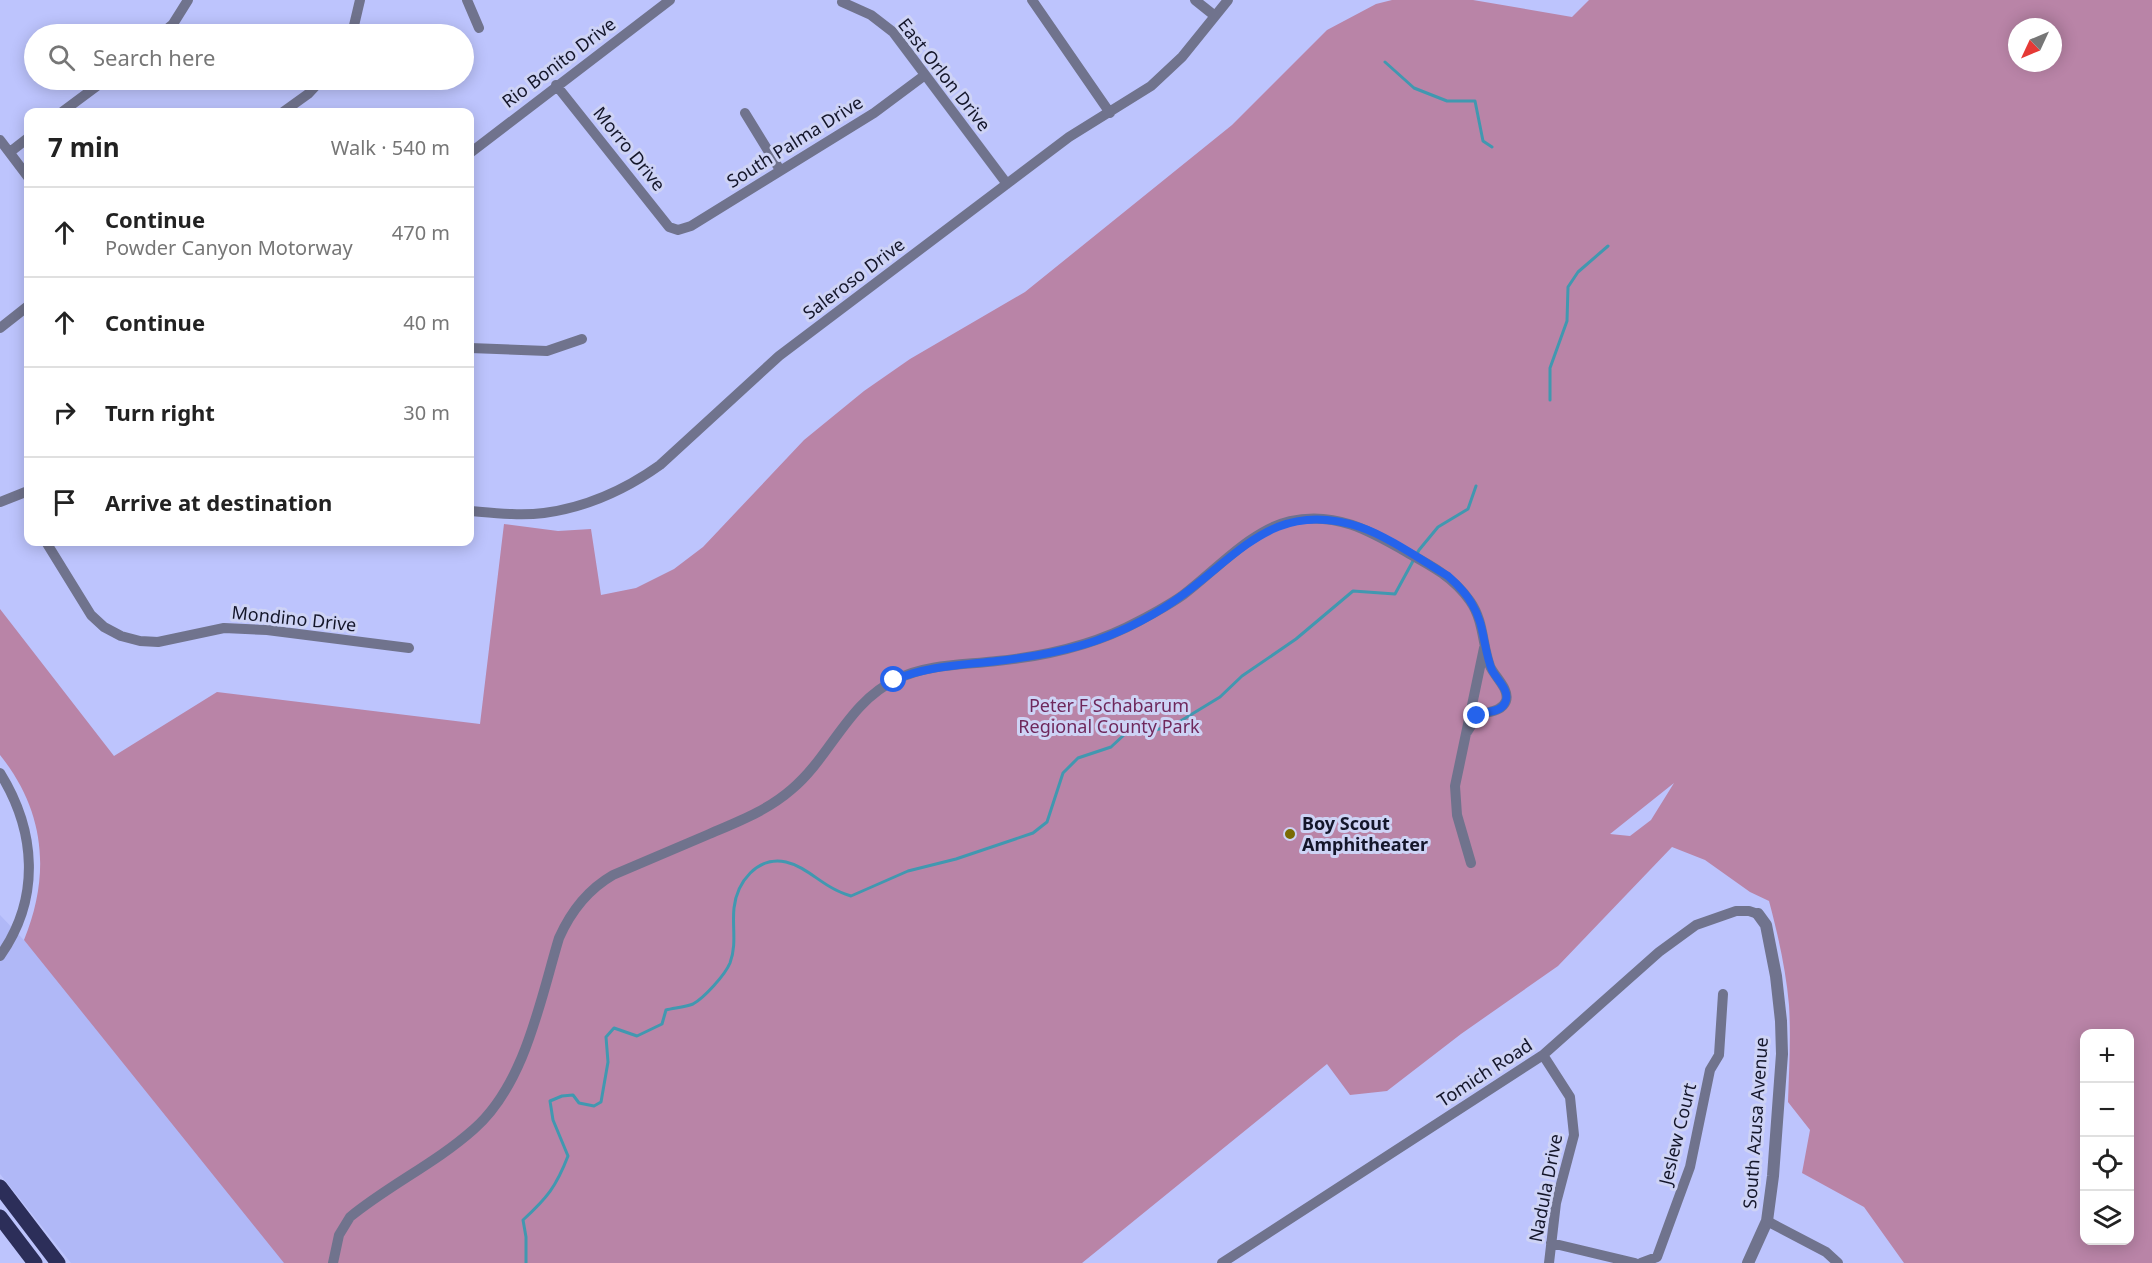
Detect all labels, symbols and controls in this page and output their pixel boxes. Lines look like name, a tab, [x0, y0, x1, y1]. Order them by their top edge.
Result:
street label: Rio Bonito Drive	[497, 12, 620, 113]
street label: East Orlon Drive	[893, 13, 996, 136]
north arrow	[2008, 18, 2062, 72]
search box	[24, 24, 474, 90]
icon: search	[45, 41, 78, 74]
text: Search here	[93, 42, 215, 72]
street label: South Palma Drive	[722, 90, 867, 193]
street label: Morro Drive	[588, 101, 671, 195]
text: 7 min	[48, 129, 120, 165]
text: Walk · 540 m	[331, 134, 450, 161]
text: Continue	[105, 204, 205, 234]
icon: ahead	[48, 216, 81, 249]
text: 470 m	[392, 219, 450, 246]
street label: Saleroso Drive	[798, 232, 909, 324]
text: Powder Canyon Motorway	[105, 234, 353, 261]
icon: ahead	[48, 306, 81, 339]
text: Continue	[105, 307, 205, 337]
text: 40 m	[403, 309, 450, 336]
icon: right	[48, 396, 81, 429]
text: Turn right	[105, 397, 215, 427]
text: 30 m	[403, 399, 450, 426]
icon: arrive	[48, 486, 81, 519]
text: Arrive at destination	[105, 487, 332, 517]
street label: Mondino Drive	[231, 600, 358, 636]
route start	[880, 666, 906, 692]
park label: Peter F Schabarum Regional County Park	[1018, 693, 1200, 738]
route end	[1463, 702, 1489, 728]
place label: Boy Scout Amphitheater	[1302, 811, 1428, 856]
marker: Boy Scout Amphitheater	[1283, 827, 1297, 841]
map controls	[2080, 1029, 2134, 1245]
button: +	[2080, 1029, 2134, 1083]
street label: Tomich Road	[1432, 1032, 1537, 1112]
street label: South Azusa Avenue	[1737, 1036, 1773, 1210]
street label: Jeslew Court	[1652, 1080, 1701, 1189]
button: −	[2080, 1083, 2134, 1137]
street label: Nadula Drive	[1523, 1132, 1567, 1244]
button: locate	[2080, 1137, 2134, 1191]
button: layers	[2080, 1191, 2134, 1245]

